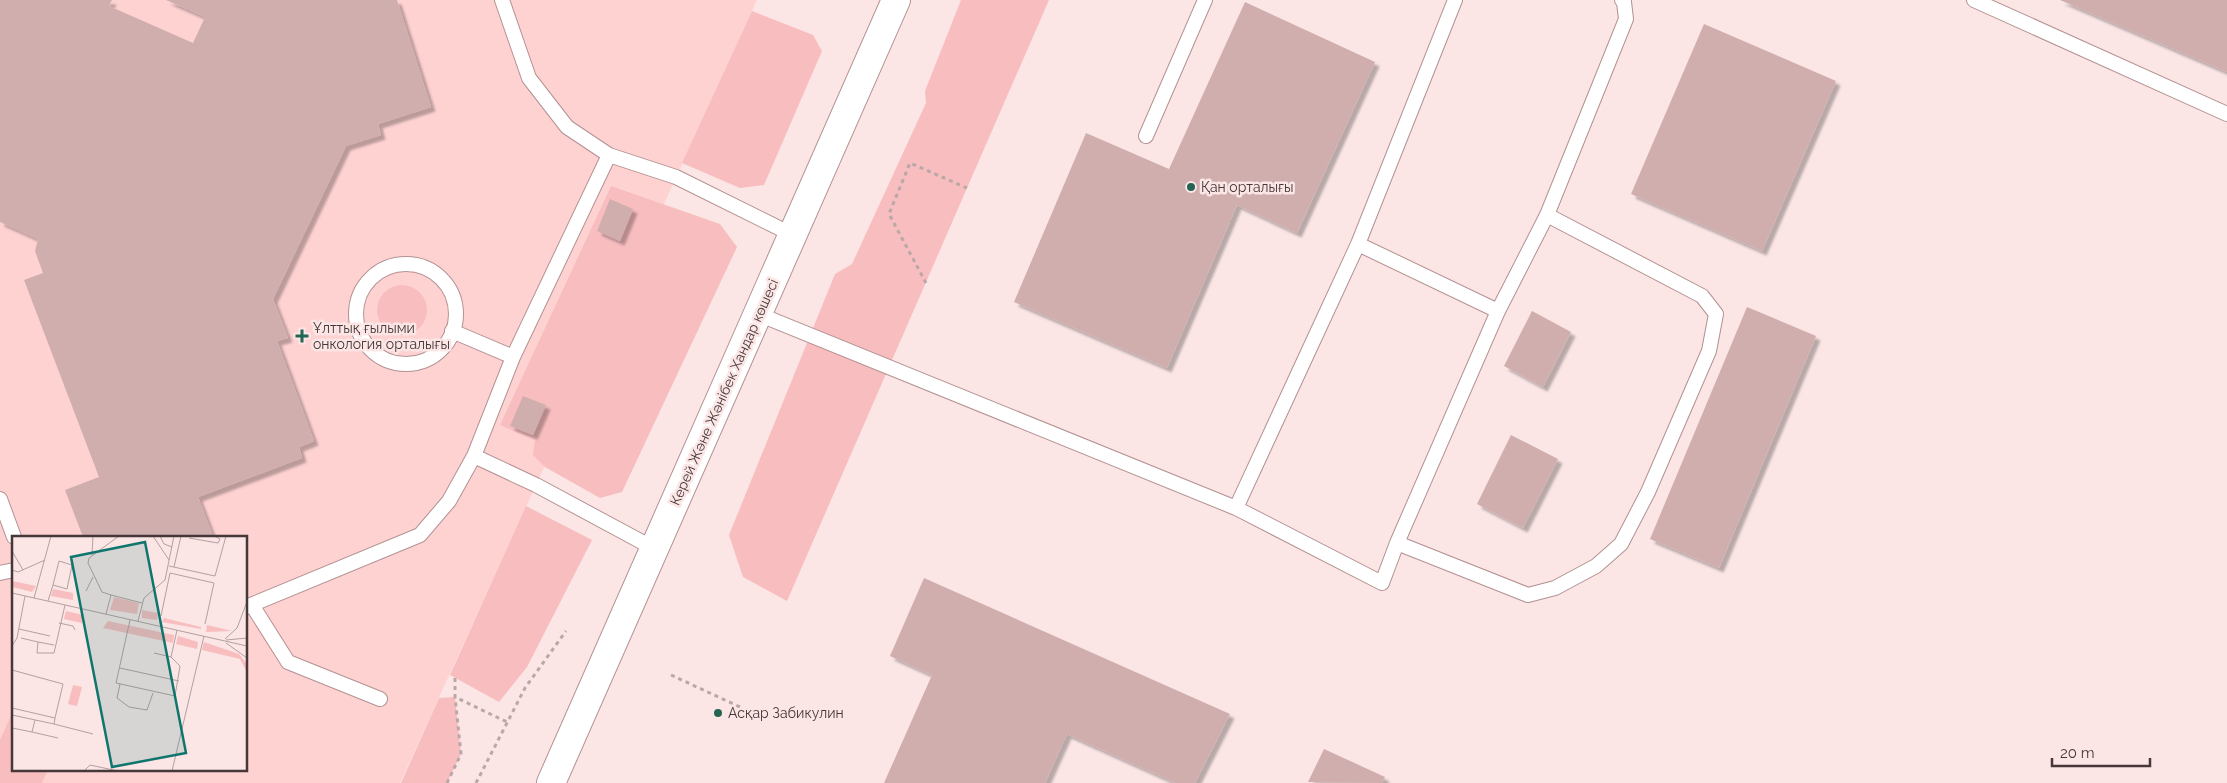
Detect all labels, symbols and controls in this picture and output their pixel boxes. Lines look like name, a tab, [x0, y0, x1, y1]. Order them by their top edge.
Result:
place label: Қан орталығы	[1201, 179, 1293, 195]
marker: Қан орталығы	[1185, 181, 1197, 193]
street label: Керей Және Жәнібек Хандар көшесі	[667, 276, 781, 508]
place label: Ұлттық ғылыми онкология орталығы	[313, 320, 450, 352]
marker: Ұлттық ғылыми онкология орталығы	[295, 329, 309, 343]
inset map	[12, 536, 248, 770]
place label: Асқар Забикулин	[728, 705, 844, 721]
marker: Асқар Забикулин	[712, 707, 724, 719]
scale bar	[2052, 736, 2150, 768]
text: 20 m	[2060, 744, 2095, 762]

